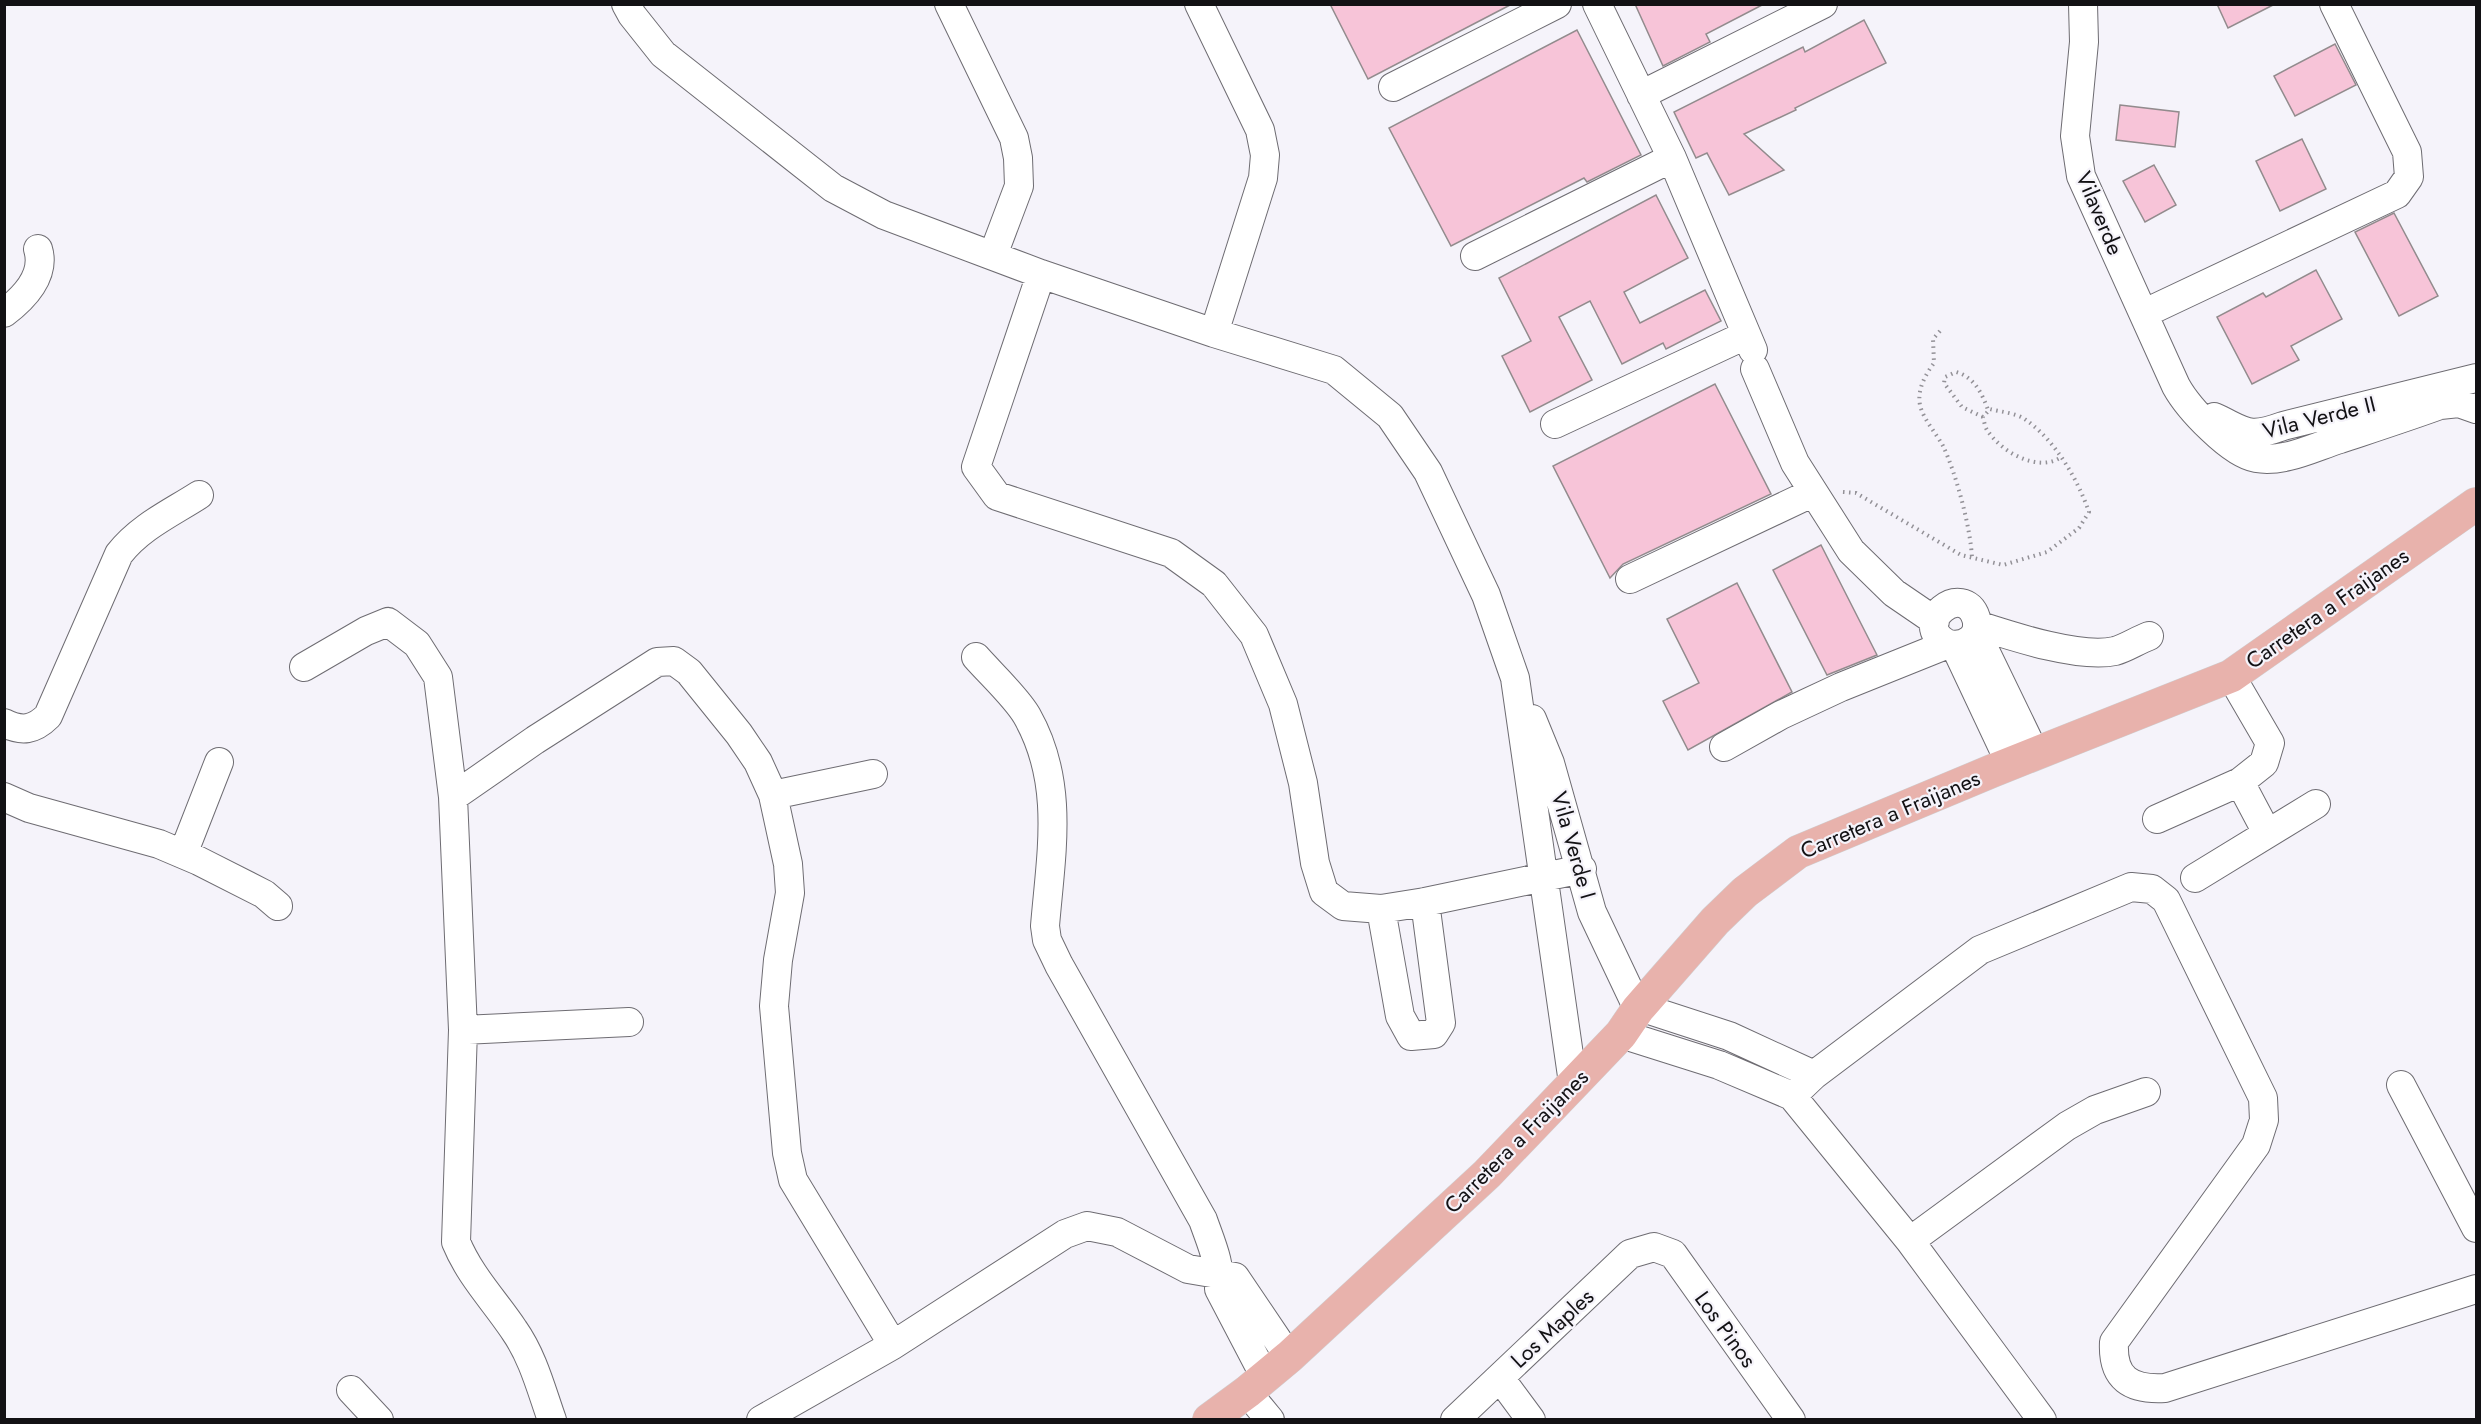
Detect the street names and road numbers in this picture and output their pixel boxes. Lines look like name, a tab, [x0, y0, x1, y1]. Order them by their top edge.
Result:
street label: Vilaverde	[2068, 166, 2132, 260]
street label: Vila Verde II	[2259, 388, 2379, 446]
street label: Carretera a Fraijanes	[2239, 540, 2415, 676]
street label: Carretera a Fraijanes	[1795, 762, 1985, 866]
street label: Vila Verde I	[1543, 788, 1605, 902]
street label: Carretera a Fraijanes	[1437, 1062, 1595, 1220]
street label: Los Maples	[1503, 1281, 1601, 1375]
street label: Los Pinos	[1687, 1284, 1765, 1374]

